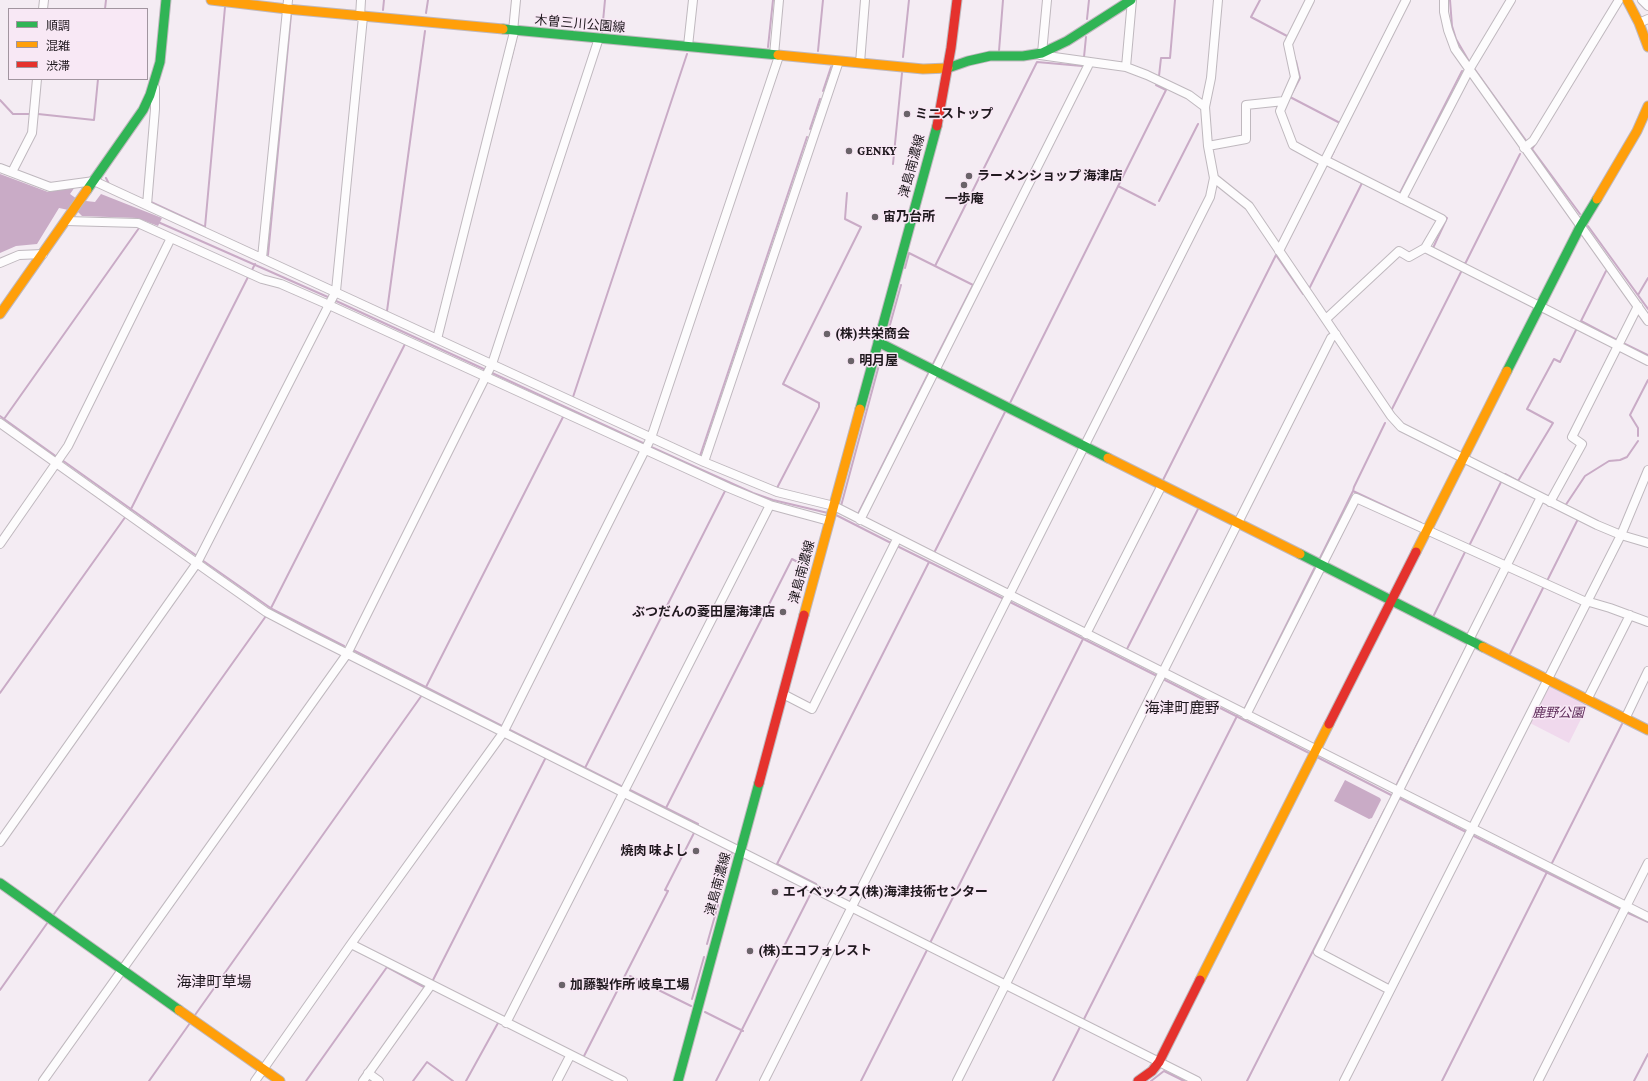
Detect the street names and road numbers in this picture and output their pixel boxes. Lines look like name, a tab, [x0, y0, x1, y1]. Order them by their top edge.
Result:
street label: 木曽三川公園線	[534, 12, 626, 36]
street label: 津島南濃線	[896, 133, 928, 199]
street label: 津島南濃線	[786, 539, 818, 605]
street label: 津島南濃線	[702, 851, 734, 917]

